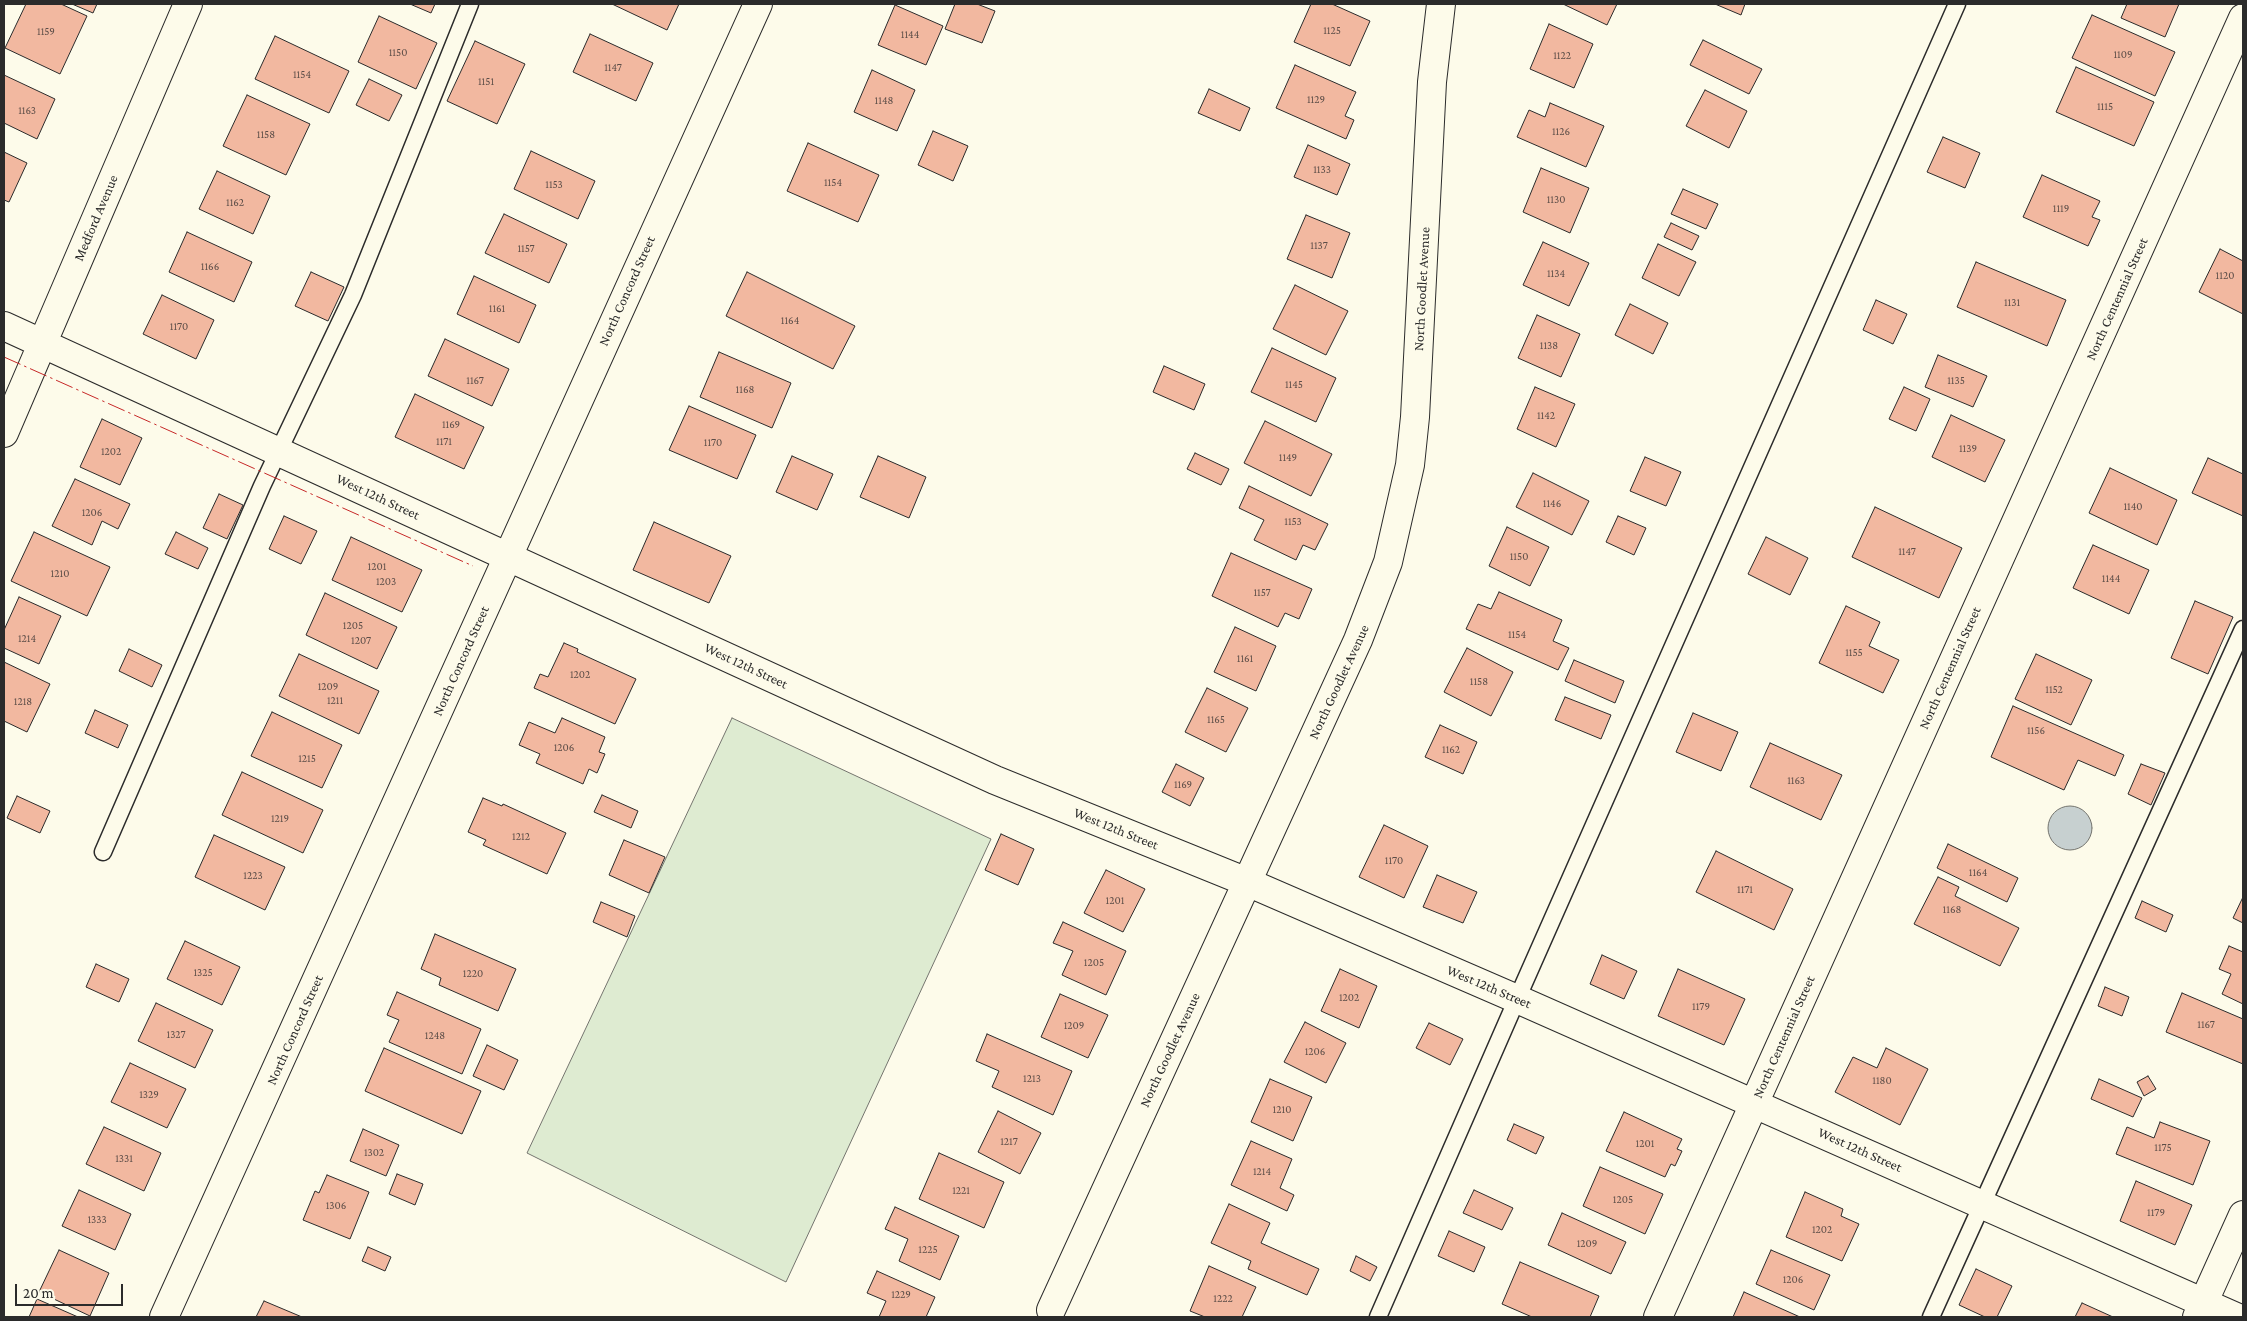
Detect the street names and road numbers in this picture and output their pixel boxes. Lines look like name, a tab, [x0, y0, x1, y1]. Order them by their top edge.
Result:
street label: Medford Avenue	[70, 172, 122, 264]
street label: North Goodlet Avenue	[1410, 227, 1434, 351]
street label: North Concord Street	[595, 233, 659, 349]
street label: North Centennial Street	[2082, 235, 2152, 363]
street label: West 12th Street	[334, 470, 422, 524]
street label: North Concord Street	[429, 603, 493, 719]
street label: North Centennial Street	[1915, 604, 1985, 732]
street label: North Goodlet Avenue	[1305, 622, 1373, 742]
street label: West 12th Street	[702, 639, 790, 693]
street label: West 12th Street	[1071, 804, 1161, 854]
street label: West 12th Street	[1444, 962, 1534, 1012]
street label: North Concord Street	[263, 972, 327, 1088]
street label: North Centennial Street	[1749, 973, 1819, 1101]
street label: North Goodlet Avenue	[1136, 990, 1204, 1110]
street label: West 12th Street	[1815, 1124, 1905, 1176]

